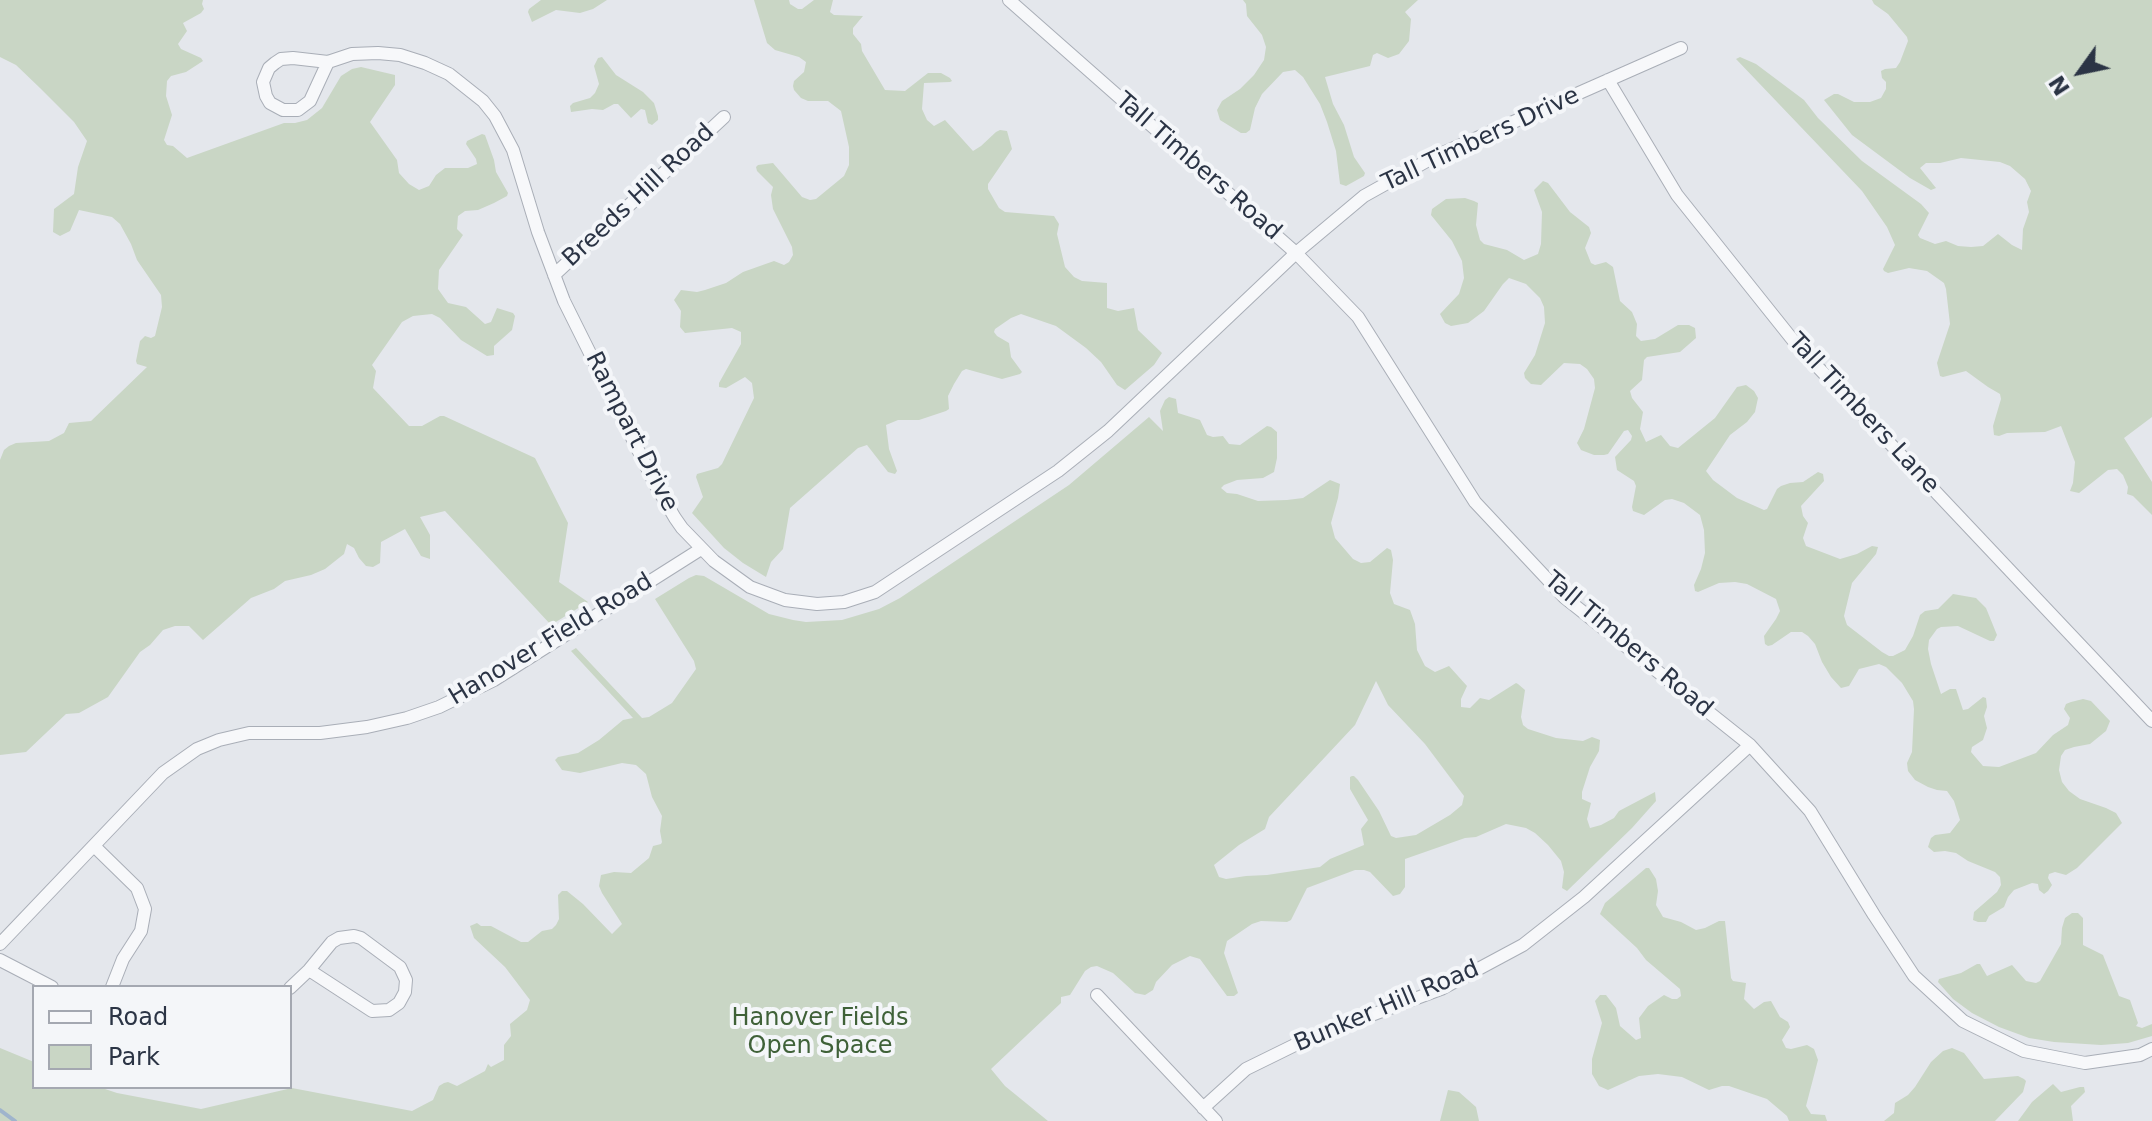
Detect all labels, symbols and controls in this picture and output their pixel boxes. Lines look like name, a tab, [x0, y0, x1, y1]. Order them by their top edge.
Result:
north arrow	[2040, 32, 2120, 112]
text: N	[2044, 71, 2075, 100]
street label: Tall Timbers Drive	[1378, 82, 1584, 198]
street label: Tall Timbers Road	[1109, 87, 1287, 247]
street label: Breeds Hill Road	[557, 118, 721, 274]
street label: Tall Timbers Lane	[1781, 328, 1945, 500]
street label: Rampart Drive	[578, 347, 684, 517]
street label: Tall Timbers Road	[1538, 566, 1718, 724]
street label: Hanover Field Road	[444, 568, 658, 712]
street label: Bunker Hill Road	[1290, 955, 1484, 1059]
legend	[32, 985, 292, 1089]
text: Road	[108, 1003, 168, 1031]
park label: Hanover Fields Open Space	[731, 1005, 909, 1061]
text: Park	[108, 1043, 160, 1071]

